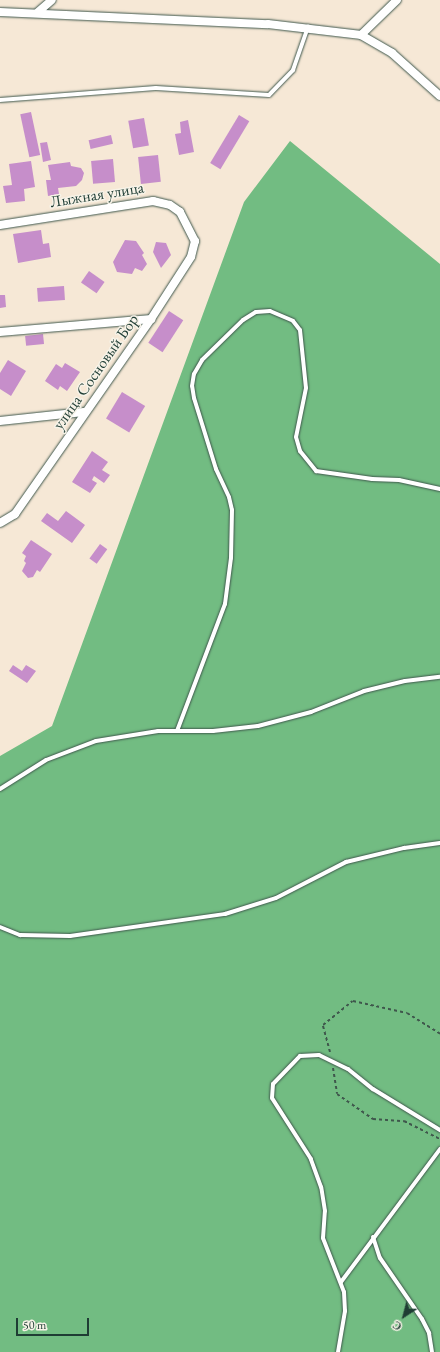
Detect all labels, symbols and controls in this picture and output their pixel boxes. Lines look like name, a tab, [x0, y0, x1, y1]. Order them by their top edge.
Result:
street label: Лыжная улица	[49, 178, 145, 212]
street label: улица Сосновый Бор	[49, 311, 143, 433]
north arrow	[384, 1296, 424, 1336]
scale bar	[18, 1310, 91, 1336]
text: 50 m	[23, 1317, 46, 1333]
text: С	[390, 1318, 404, 1334]

